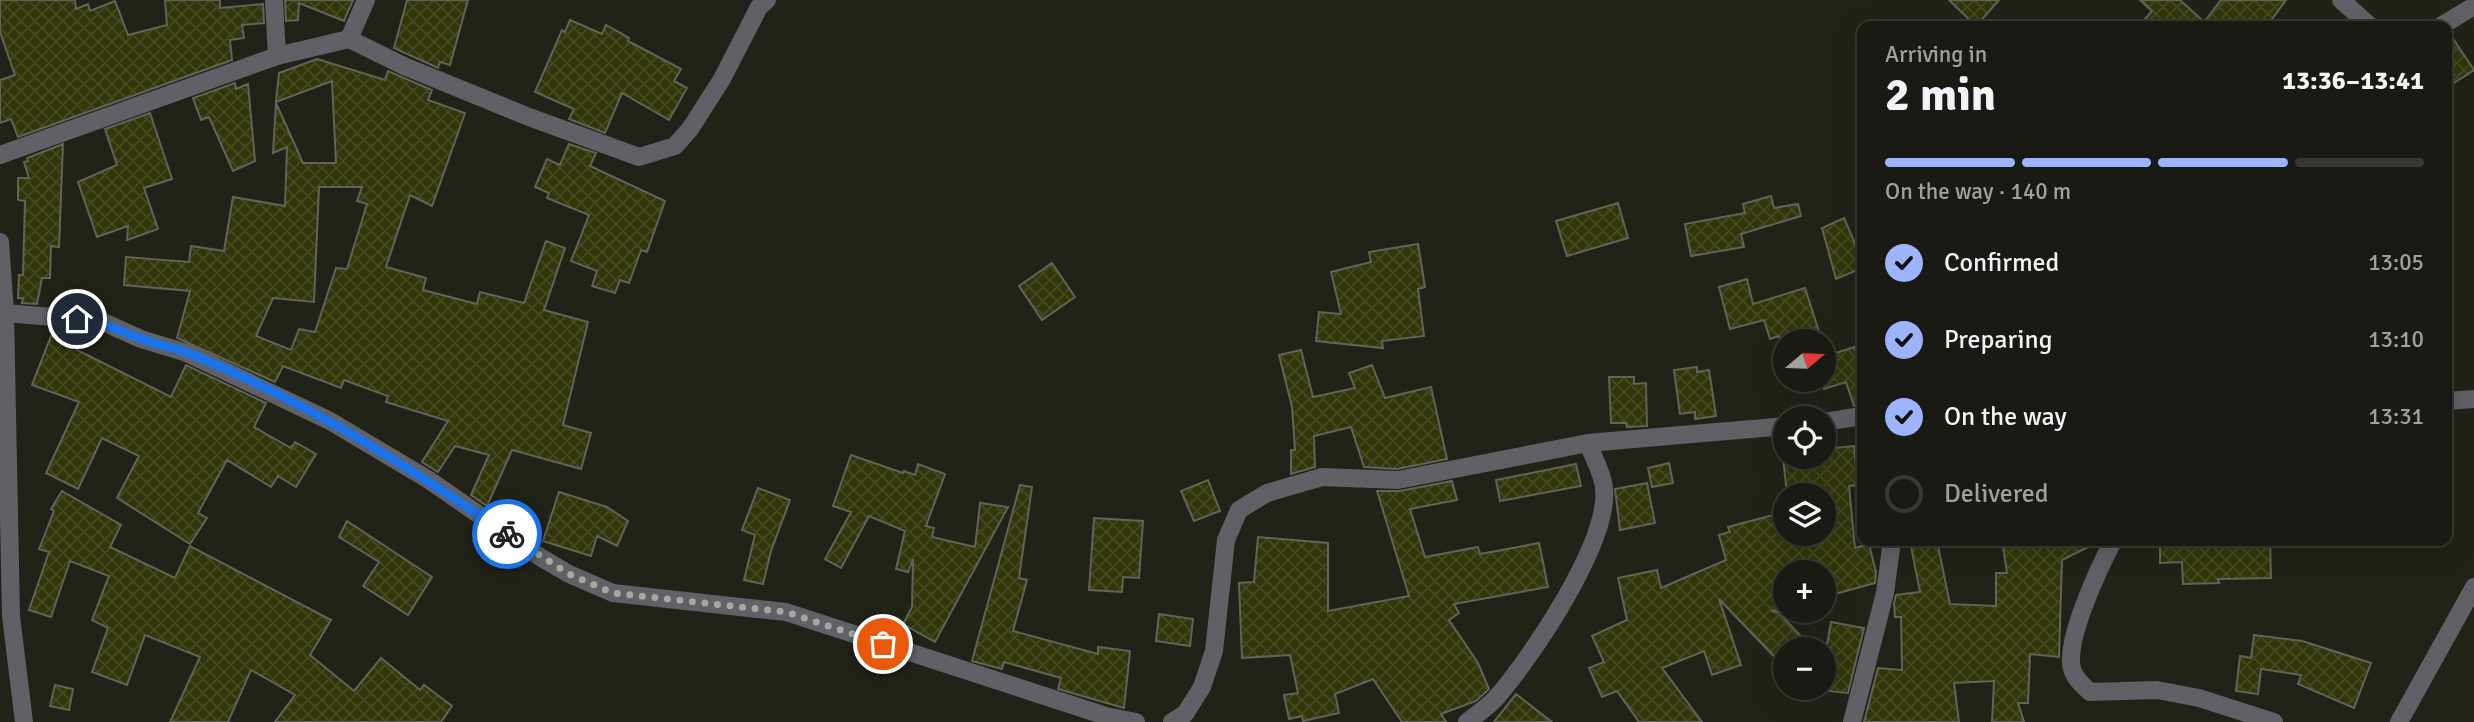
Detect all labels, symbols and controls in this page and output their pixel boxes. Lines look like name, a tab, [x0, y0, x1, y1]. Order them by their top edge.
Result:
text: Arriving in	[1885, 40, 1987, 69]
text: 13:36–13:41	[2282, 65, 2424, 97]
text: 2 min	[1885, 67, 1996, 123]
text: On the way · 140 m	[1885, 177, 2071, 206]
icon: check	[1885, 244, 1923, 282]
text: Confirmed	[1944, 247, 2059, 279]
text: 13:05	[2368, 248, 2424, 277]
pin	[47, 289, 107, 349]
icon: home	[58, 300, 96, 338]
icon: check	[1885, 321, 1923, 359]
text: Preparing	[1944, 324, 2052, 356]
text: 13:10	[2368, 325, 2424, 354]
north arrow	[1773, 329, 1836, 392]
map controls	[1773, 329, 1836, 700]
icon: check	[1885, 398, 1923, 436]
text: On the way	[1944, 401, 2067, 433]
text: 13:31	[2368, 402, 2424, 431]
button: locate	[1773, 406, 1836, 469]
text: Delivered	[1944, 478, 2049, 510]
button: layers	[1773, 483, 1836, 546]
courier	[472, 499, 542, 569]
icon: bike	[488, 515, 526, 553]
button: +	[1773, 560, 1836, 623]
pin	[853, 614, 913, 674]
icon: bag	[864, 625, 902, 663]
button: −	[1773, 637, 1836, 700]

